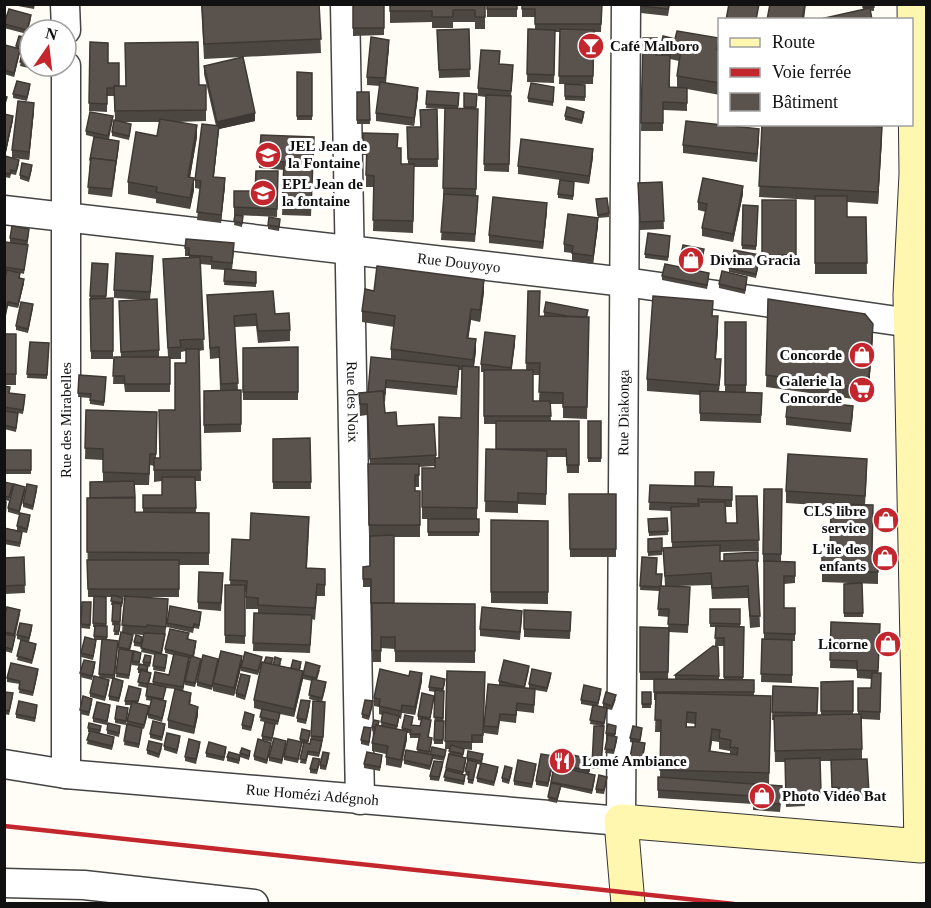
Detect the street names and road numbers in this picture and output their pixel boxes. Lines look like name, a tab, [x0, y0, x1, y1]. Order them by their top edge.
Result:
street label: Rue Douyoyo	[416, 250, 501, 276]
street label: Rue des Noix	[344, 361, 361, 443]
street label: Rue des Mirabelles	[58, 362, 74, 478]
street label: Rue Diakonga	[615, 369, 632, 456]
street label: Rue Homézi Adégnoh	[245, 781, 380, 809]

